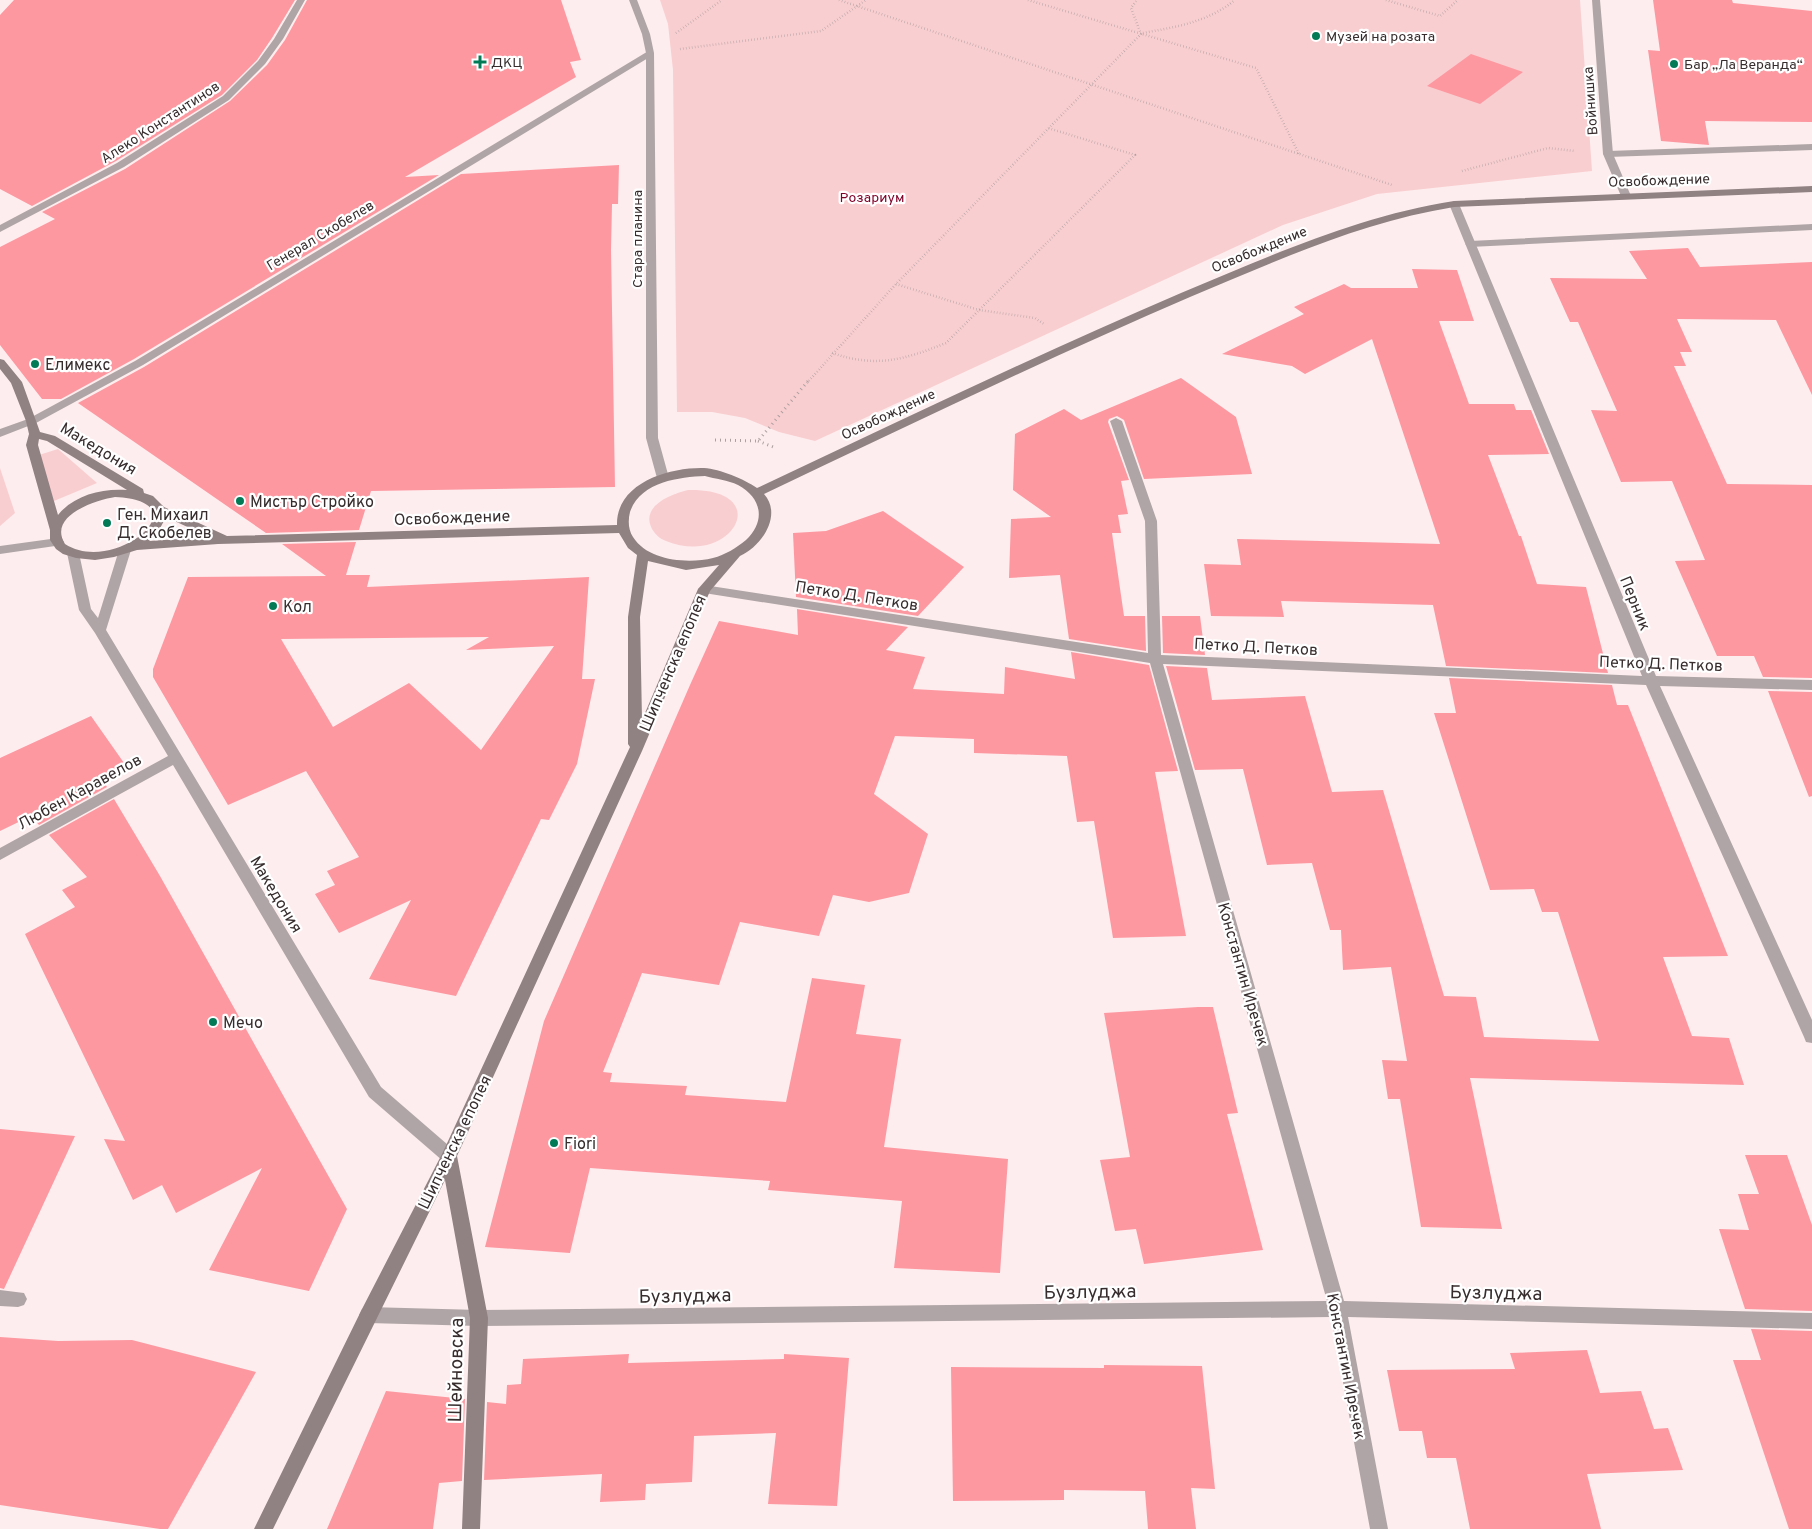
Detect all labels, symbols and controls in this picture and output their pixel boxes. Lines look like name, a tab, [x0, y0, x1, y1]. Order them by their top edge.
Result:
place label: Музей на розата	[1326, 29, 1435, 46]
marker: Музей на розата	[1310, 30, 1322, 42]
marker: ДКЦ	[473, 55, 487, 69]
place label: ДКЦ	[491, 55, 522, 72]
place label: Бар „Ла Веранда“	[1684, 57, 1803, 74]
marker: Бар „Ла Веранда“	[1668, 58, 1680, 70]
street label: Войнишка	[1581, 66, 1602, 136]
street label: Алеко Константинов	[98, 79, 223, 168]
street label: Освобождение	[1608, 171, 1710, 192]
street label: Стара планина	[630, 190, 647, 288]
park label: Розариум	[839, 190, 905, 207]
street label: Генерал Скобелев	[264, 198, 377, 275]
street label: Освобождение	[1209, 223, 1310, 277]
place label: Елимекс	[45, 356, 111, 376]
marker: Елимекс	[29, 358, 41, 370]
street label: Освобождение	[839, 386, 938, 445]
street label: Македония	[56, 419, 140, 480]
place label: Мистър Стройко	[250, 493, 374, 513]
marker: Мистър Стройко	[234, 495, 246, 507]
place label: Ген. Михаил Д. Скобелев	[117, 506, 212, 544]
street label: Освобождение	[394, 507, 511, 531]
marker: Ген. Михаил Д. Скобелев	[101, 517, 113, 529]
street label: Перник	[1614, 574, 1654, 634]
street label: Петко Д. Петков	[794, 577, 920, 617]
street label: Шипченска епопея	[636, 592, 712, 735]
place label: Кол	[283, 598, 312, 618]
marker: Кол	[267, 600, 279, 612]
street label: Петко Д. Петков	[1193, 635, 1318, 661]
street label: Петко Д. Петков	[1599, 653, 1723, 677]
street label: Любен Каравелов	[14, 750, 146, 835]
street label: Македония	[245, 853, 306, 937]
street label: Константин Иречек	[1212, 900, 1272, 1049]
place label: Мечо	[223, 1014, 263, 1034]
marker: Мечо	[207, 1016, 219, 1028]
street label: Шипченска епопея	[415, 1073, 497, 1213]
place label: Fiori	[564, 1135, 596, 1155]
marker: Fiori	[548, 1137, 560, 1149]
street label: Бузлуджа	[1043, 1280, 1137, 1306]
street label: Бузлуджа	[1449, 1281, 1543, 1307]
street label: Бузлуджа	[638, 1284, 732, 1310]
street label: Константин Иречек	[1321, 1291, 1369, 1441]
street label: Шейновска	[444, 1318, 470, 1423]

